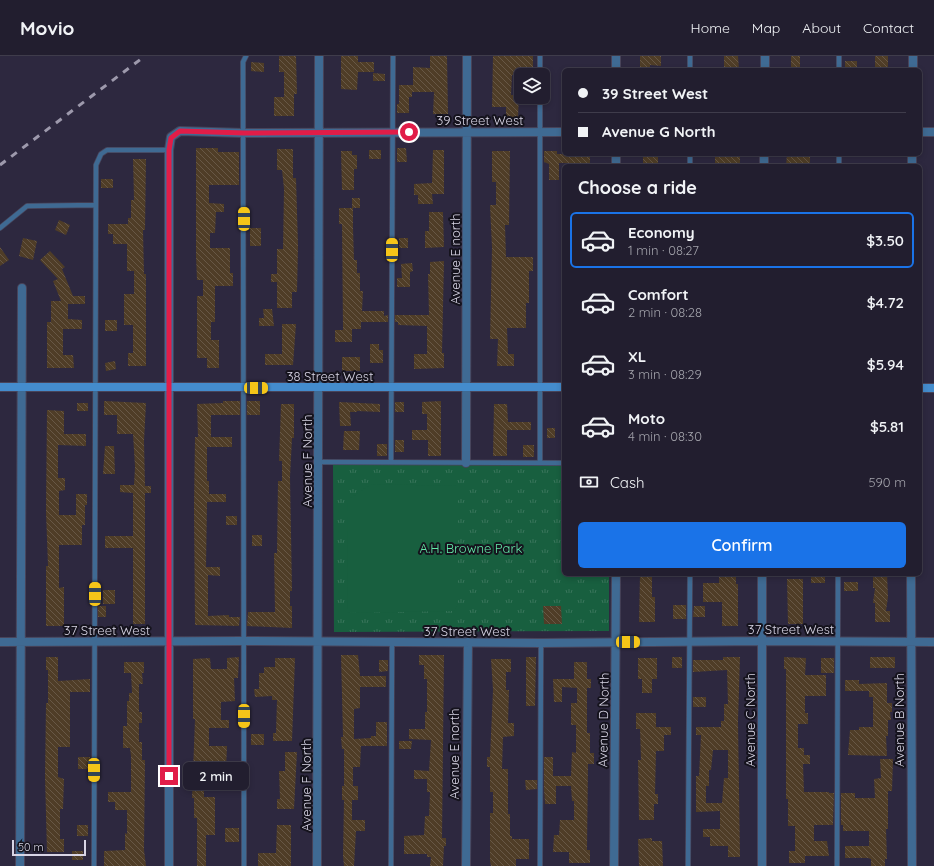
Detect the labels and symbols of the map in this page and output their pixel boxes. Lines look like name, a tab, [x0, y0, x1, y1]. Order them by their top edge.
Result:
street label: 39 Street West	[437, 112, 523, 128]
route start	[400, 123, 418, 141]
car	[238, 207, 250, 231]
street label: Avenue E north	[447, 213, 463, 305]
car	[386, 238, 398, 262]
street label: 38 Street West	[287, 368, 373, 384]
car	[244, 382, 268, 394]
street label: Avenue F North	[299, 414, 315, 508]
park label: A.H. Browne Park	[420, 540, 522, 556]
car	[89, 582, 101, 606]
street label: 37 Street West	[748, 621, 834, 637]
street label: 37 Street West	[64, 622, 150, 638]
street label: 37 Street West	[424, 623, 510, 639]
car	[616, 636, 640, 648]
street label: Avenue D North	[594, 672, 612, 768]
street label: Avenue C North	[742, 673, 758, 767]
street label: Avenue B North	[891, 673, 907, 767]
car	[238, 704, 250, 728]
street label: Avenue E north	[446, 708, 462, 800]
street label: Avenue F North	[298, 738, 314, 832]
car	[88, 758, 100, 782]
callout: 2 min	[183, 762, 249, 790]
route end	[160, 767, 178, 785]
scale bar	[12, 838, 86, 857]

